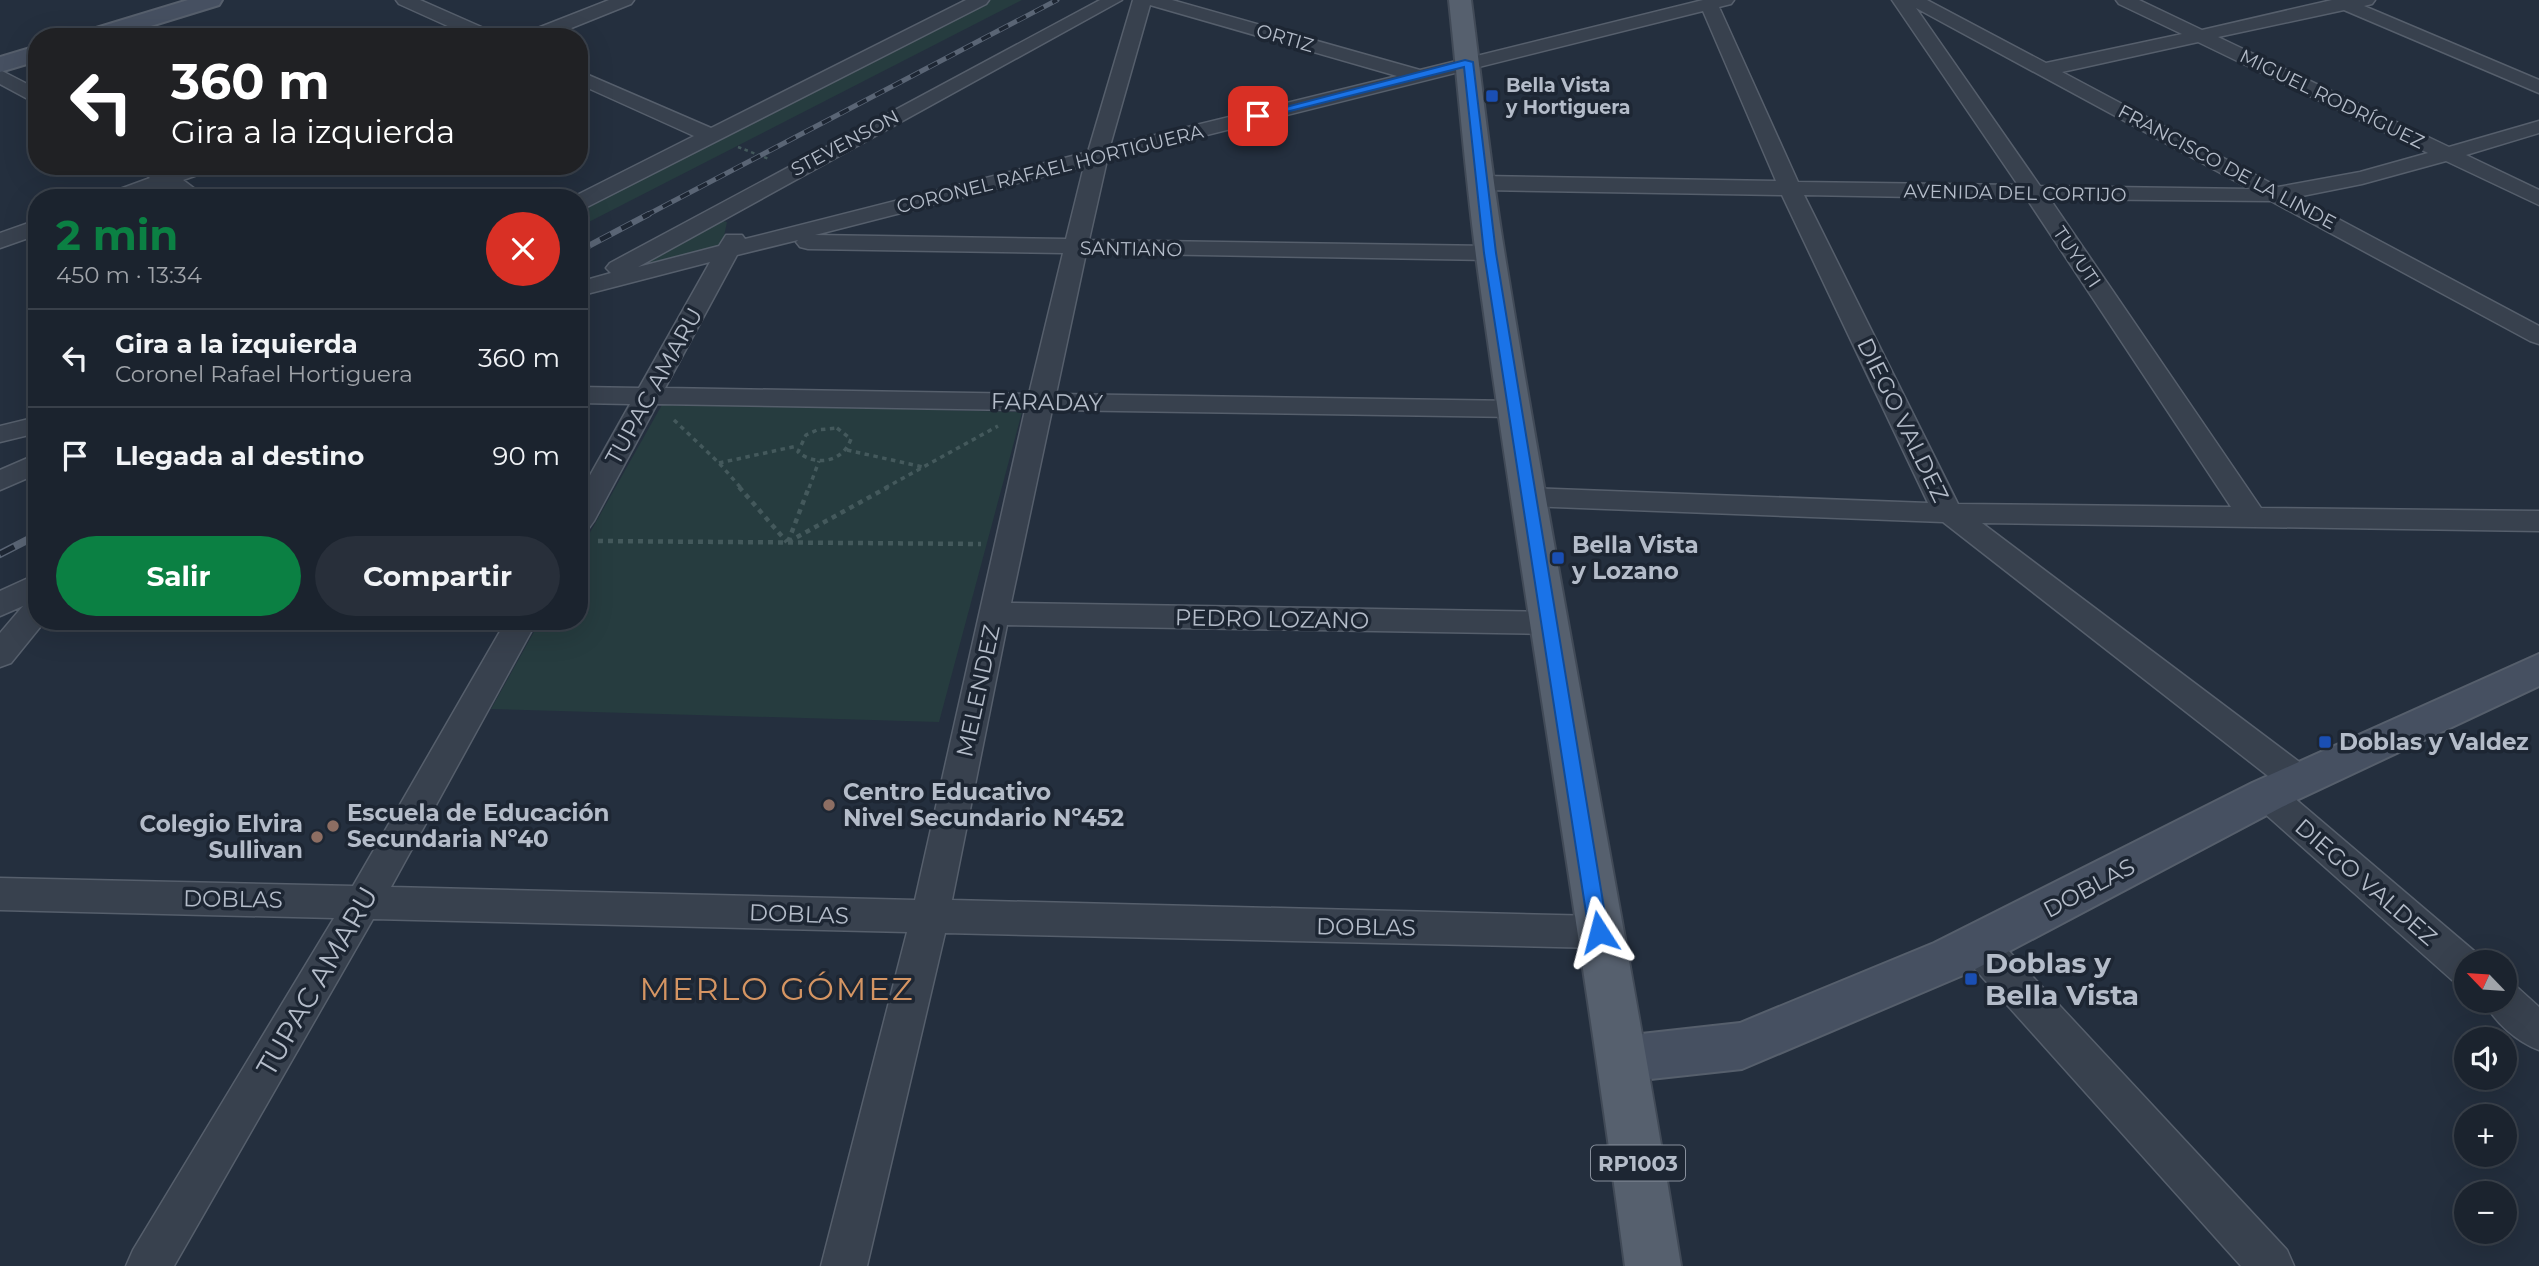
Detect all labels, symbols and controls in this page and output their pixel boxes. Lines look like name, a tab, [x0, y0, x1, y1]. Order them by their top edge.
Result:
street label: ORTIZ	[1254, 19, 1316, 57]
street label: MIGUEL RODRÍGUEZ	[2236, 44, 2428, 154]
text: 360 m	[171, 52, 330, 111]
icon: left	[56, 56, 147, 147]
place label: Bella Vista y Hortiguera	[1505, 74, 1631, 119]
pin	[1228, 86, 1288, 146]
marker: Bella Vista y Hortiguera	[1484, 88, 1500, 104]
icon: arrive	[1239, 97, 1277, 135]
street label: FRANCISCO DE LA LINDE	[2114, 100, 2340, 234]
street label: STEVENSON	[787, 105, 903, 181]
text: Gira a la izquierda	[171, 112, 455, 151]
street label: CORONEL RAFAEL HORTIGUERA	[894, 120, 1206, 218]
street label: AVENIDA DEL CORTIJO	[1903, 180, 2127, 206]
text: 2 min	[56, 209, 178, 261]
button: close	[486, 212, 560, 286]
street label: TUYUTI	[2048, 222, 2106, 292]
street label: SANTIANO	[1080, 237, 1182, 261]
text: 450 m · 13:34	[56, 261, 202, 289]
street label: TUPAC AMARU	[599, 303, 709, 469]
text: Gira a la izquierda	[115, 328, 358, 360]
street label: DIEGO VALDEZ	[1851, 333, 1955, 507]
icon: left	[56, 339, 94, 377]
text: 360 m	[478, 342, 560, 374]
text: Coronel Rafael Hortiguera	[115, 360, 413, 388]
street label: FARADAY	[991, 387, 1104, 417]
icon: arrive	[56, 437, 94, 475]
text: Llegada al destino	[115, 440, 364, 472]
text: 90 m	[493, 440, 560, 472]
place label: Bella Vista y Lozano	[1571, 531, 1699, 585]
button: Salir	[56, 536, 301, 616]
button: Compartir	[315, 536, 560, 616]
marker: Bella Vista y Lozano	[1550, 550, 1566, 566]
street label: PEDRO LOZANO	[1175, 603, 1369, 635]
street label: MELENDEZ	[950, 622, 1006, 760]
place label: Doblas y Valdez	[2339, 728, 2529, 756]
marker: Doblas y Valdez	[2317, 734, 2333, 750]
place label: Centro Educativo Nivel Secundario Nº452	[843, 778, 1124, 832]
marker: Centro Educativo Nivel Secundario Nº452	[821, 797, 837, 813]
place label: Escuela de Educación Secundaria Nº40	[347, 799, 609, 853]
place label: Colegio Elvira Sullivan	[139, 810, 303, 864]
street label: DIEGO VALDEZ	[2289, 813, 2443, 951]
marker: Escuela de Educación Secundaria Nº40	[325, 818, 341, 834]
marker: Colegio Elvira Sullivan	[309, 829, 325, 845]
street label: DOBLAS	[2038, 852, 2140, 924]
street label: TUPAC AMARU	[249, 880, 385, 1082]
street label: DOBLAS	[183, 884, 283, 914]
position arrow	[1562, 895, 1636, 969]
street label: DOBLAS	[749, 898, 849, 930]
street label: DOBLAS	[1316, 912, 1416, 942]
place label: Doblas y Bella Vista	[1985, 946, 2139, 1012]
north arrow	[2454, 950, 2516, 1013]
map controls	[2454, 950, 2517, 1244]
district label: MERLO GÓMEZ	[639, 969, 915, 1008]
marker: Doblas y Bella Vista	[1963, 971, 1979, 987]
button: sound	[2454, 1027, 2517, 1090]
button: +	[2454, 1104, 2517, 1167]
road number: RP1003	[1591, 1146, 1685, 1180]
button: −	[2454, 1181, 2517, 1244]

